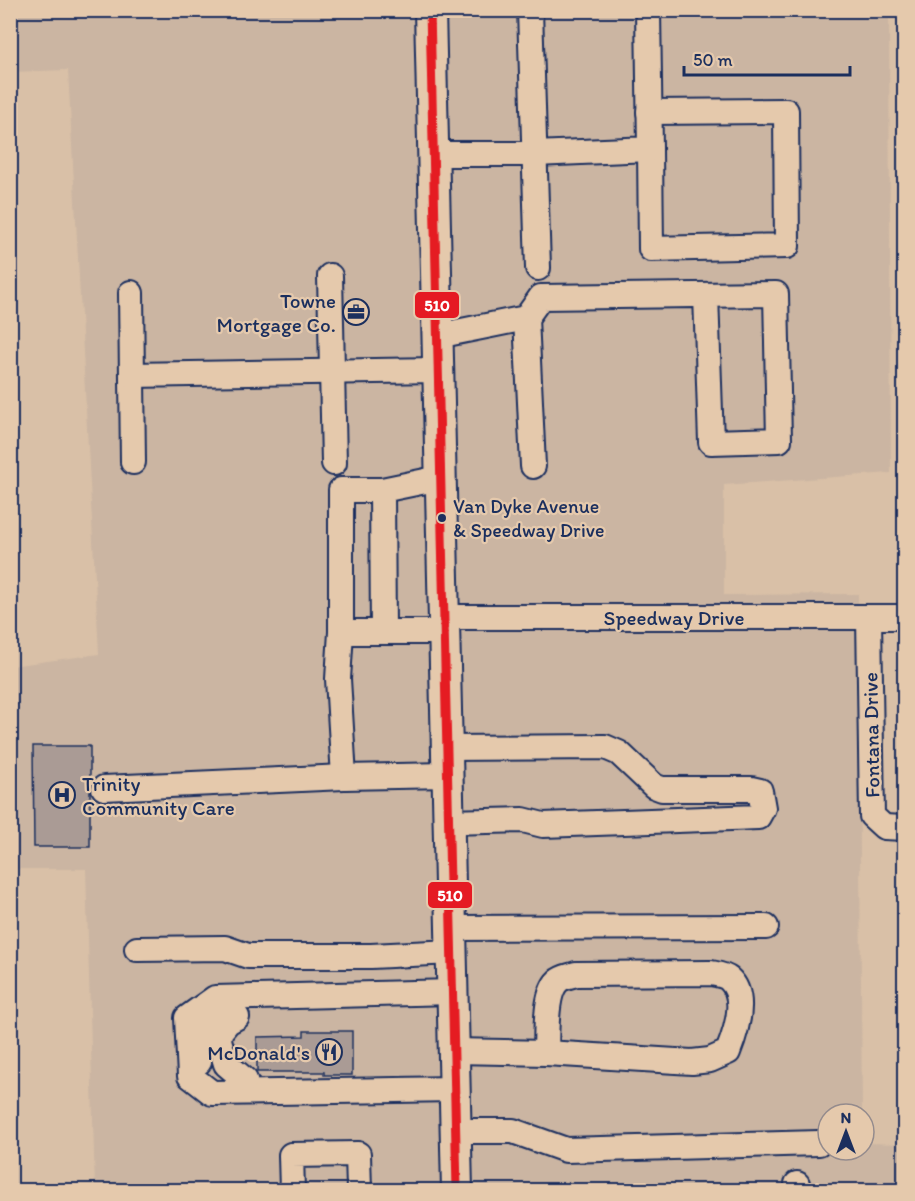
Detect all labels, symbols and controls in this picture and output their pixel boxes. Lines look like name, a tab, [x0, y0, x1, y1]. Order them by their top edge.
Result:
scale bar	[684, 39, 850, 77]
text: 50 m	[693, 49, 733, 71]
place label: Towne Mortgage Co.	[216, 288, 336, 337]
line badge: 510	[414, 291, 460, 319]
text: 510	[424, 296, 450, 315]
office icon: Towne Mortgage Co.	[341, 297, 371, 327]
place label: Van Dyke Avenue & Speedway Drive	[453, 494, 605, 542]
marker: Van Dyke Avenue & Speedway Drive	[436, 512, 448, 524]
street label: Speedway Drive	[604, 605, 744, 630]
street label: Fontana Drive	[857, 672, 885, 798]
place label: Trinity Community Care	[82, 771, 235, 820]
hospital icon: Trinity Community Care	[47, 780, 77, 810]
line badge: 510	[427, 881, 473, 909]
text: 510	[437, 886, 463, 905]
restaurant icon: McDonald's	[314, 1037, 344, 1067]
place label: McDonald's	[207, 1040, 310, 1065]
north arrow	[816, 1102, 876, 1162]
text: N	[841, 1108, 851, 1127]

